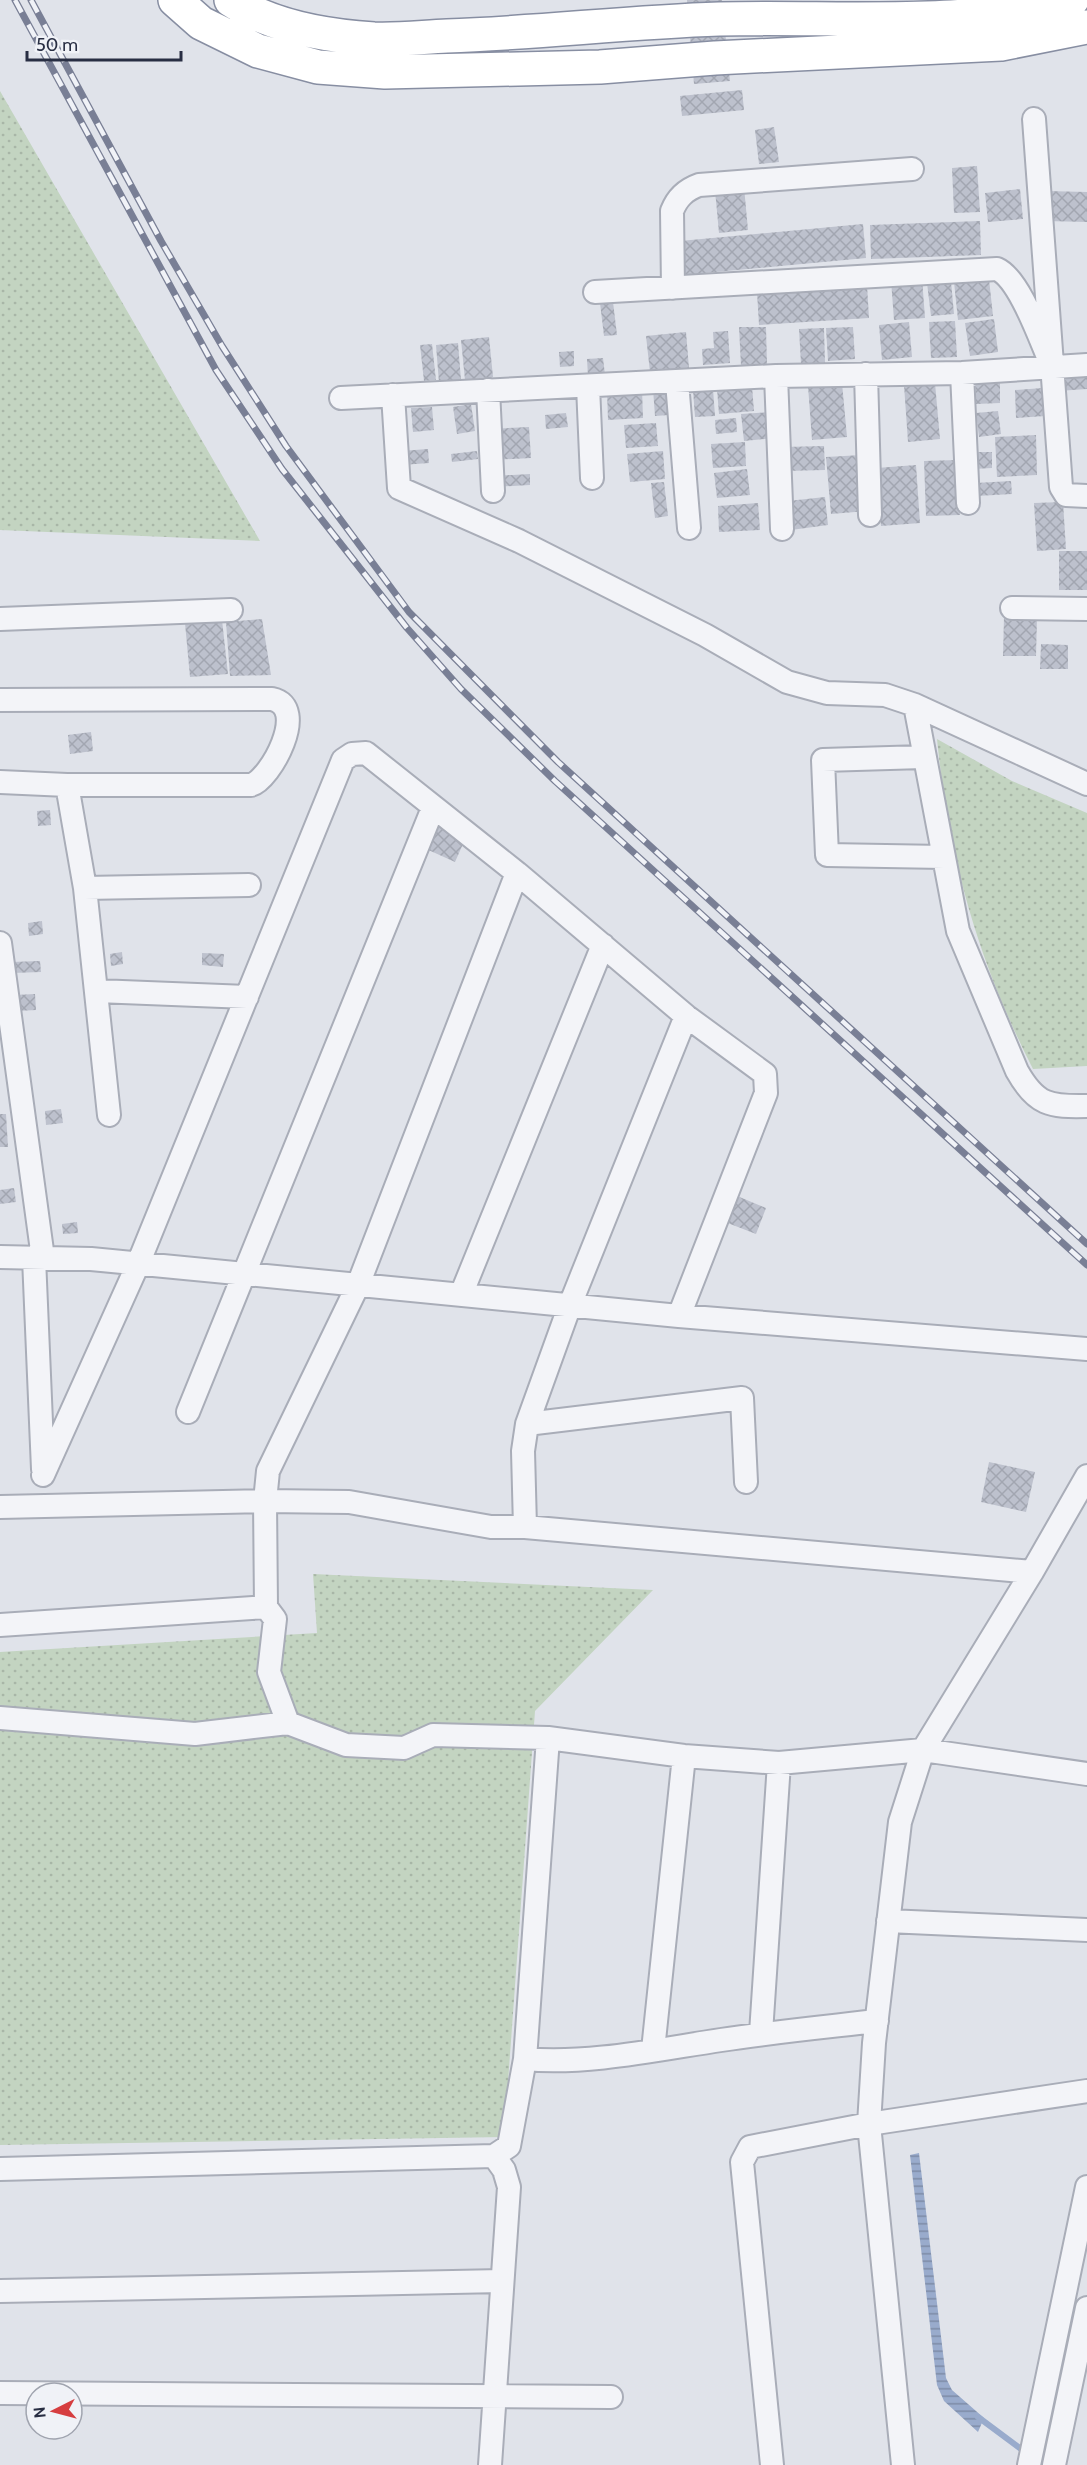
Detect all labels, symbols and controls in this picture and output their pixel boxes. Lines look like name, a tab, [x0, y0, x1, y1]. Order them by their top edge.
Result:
scale bar	[27, 24, 182, 62]
text: 50 m	[36, 34, 78, 56]
north arrow	[24, 2381, 84, 2441]
text: N	[30, 2406, 50, 2419]

